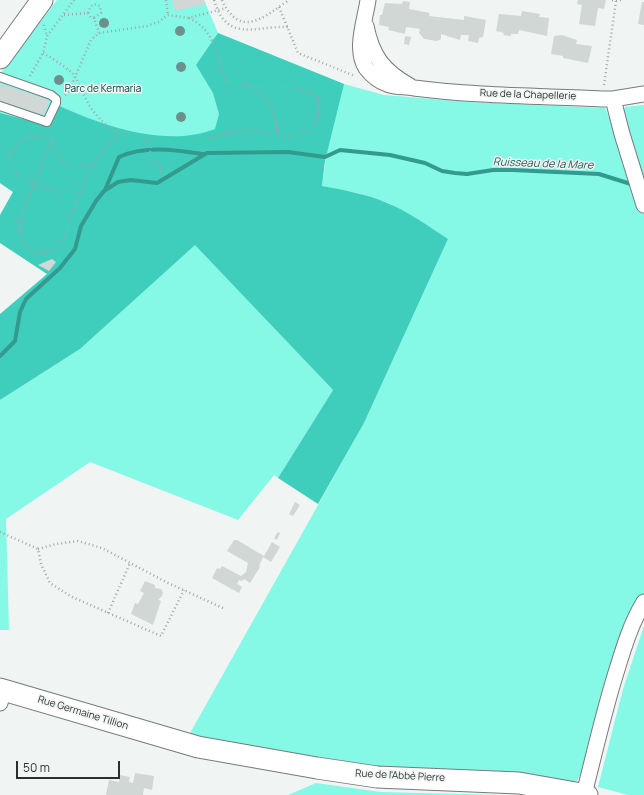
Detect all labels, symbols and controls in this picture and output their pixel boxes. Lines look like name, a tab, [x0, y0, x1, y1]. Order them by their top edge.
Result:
park label: Parc de Kermaria	[65, 83, 141, 95]
street label: Rue de la Chapellerie	[480, 87, 576, 103]
water label: Ruisseau de la Mare	[493, 156, 593, 172]
street label: Rue Germaine Tillion	[36, 694, 130, 732]
scale bar	[18, 753, 122, 779]
text: 50 m	[23, 759, 50, 776]
street label: Rue de l'Abbé Pierre	[355, 768, 445, 784]

